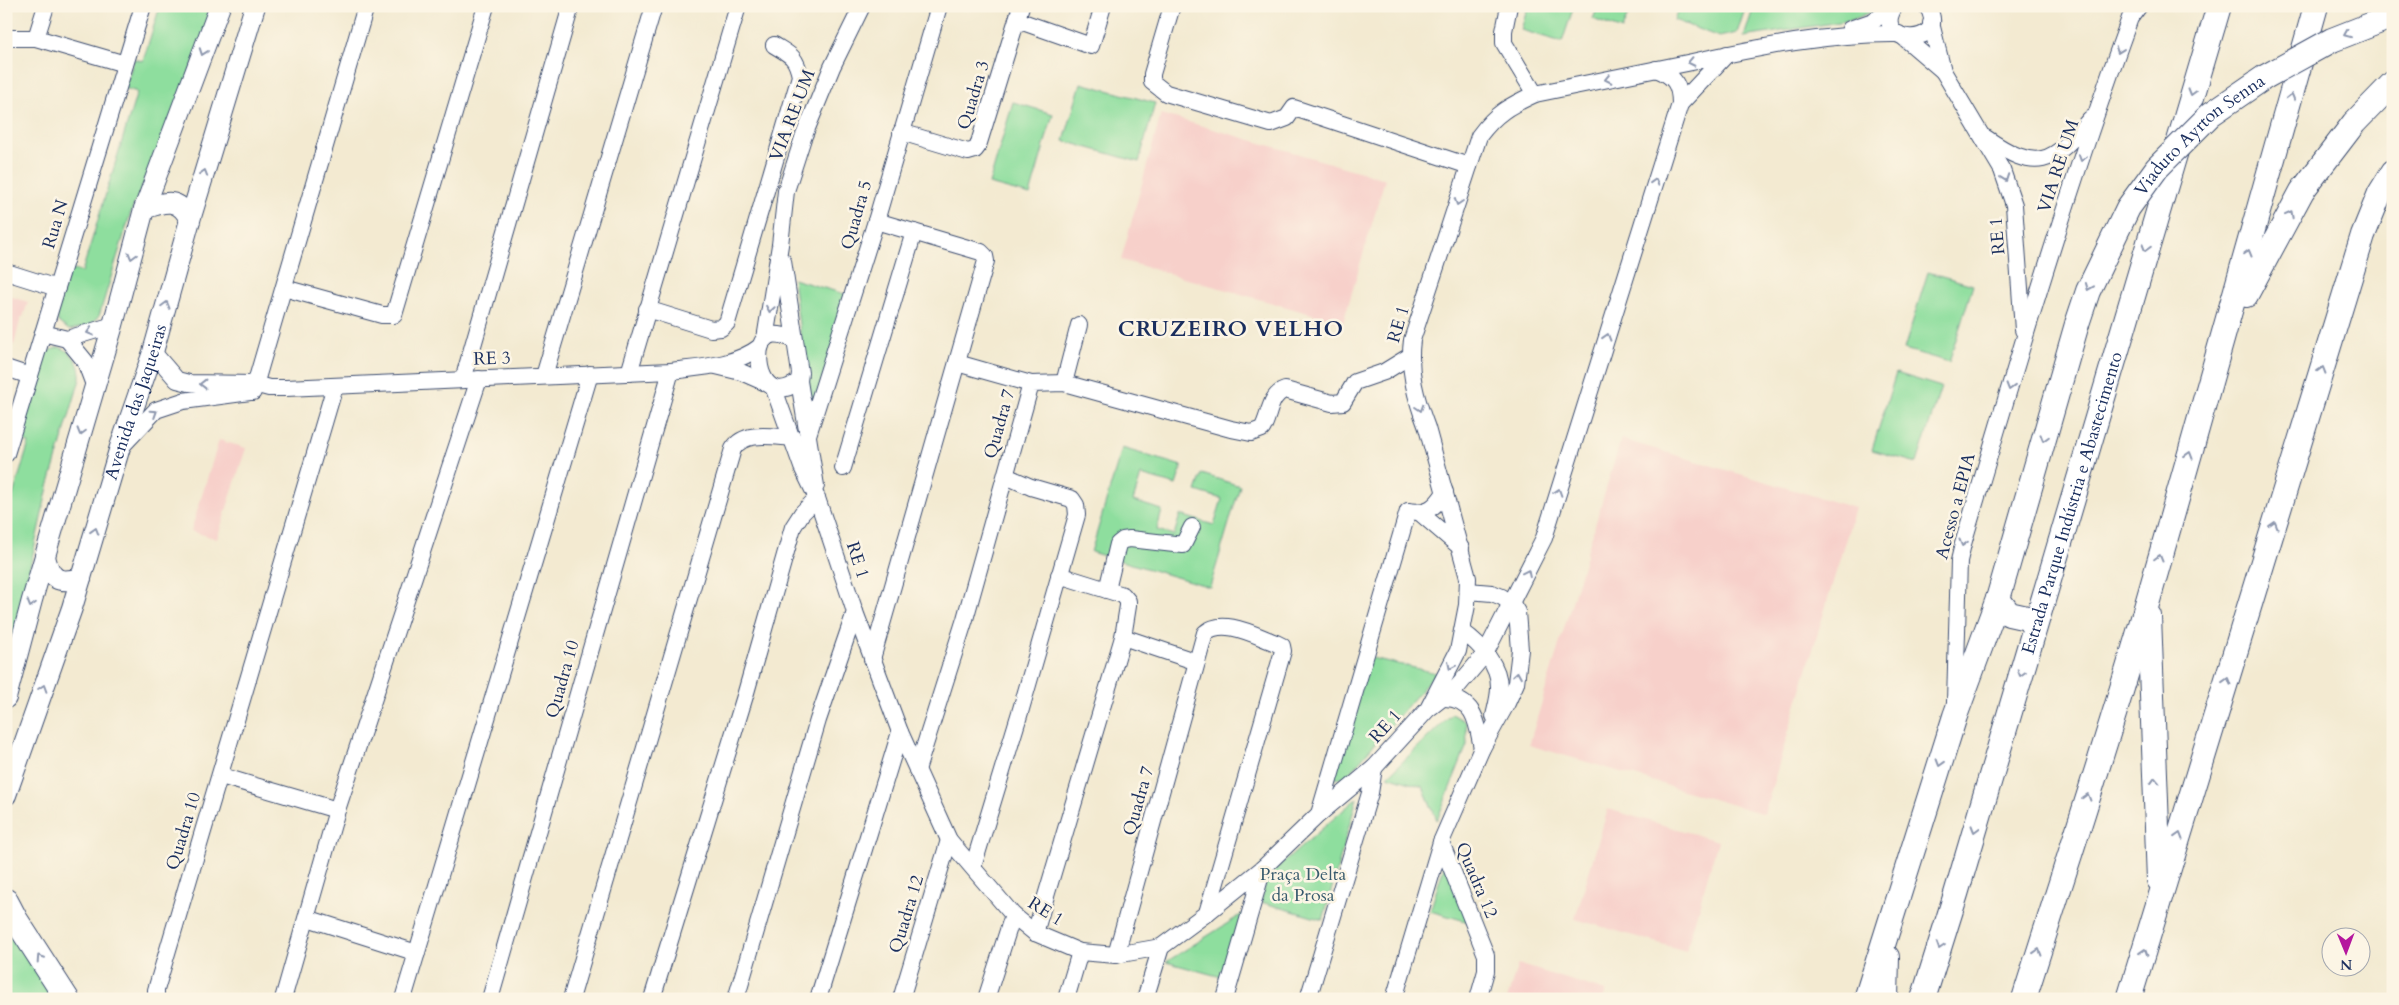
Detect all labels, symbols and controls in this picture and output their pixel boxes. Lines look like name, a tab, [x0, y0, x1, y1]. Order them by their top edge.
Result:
one-way arrow	[2344, 29, 2352, 39]
one-way arrow	[2115, 45, 2125, 54]
one-way arrow	[199, 47, 209, 56]
one-way arrow	[1687, 56, 1696, 67]
street label: Quadra 3	[951, 57, 996, 133]
street label: VIA RE UM	[763, 65, 822, 165]
street label: Viaduto Ayrton Senna	[2129, 69, 2270, 201]
one-way arrow	[1603, 73, 1612, 84]
one-way arrow	[2188, 88, 2198, 96]
one-way arrow	[2286, 93, 2296, 101]
street label: VIA RE UM	[2032, 116, 2085, 216]
one-way arrow	[2077, 153, 2087, 161]
one-way arrow	[199, 170, 209, 178]
one-way arrow	[1999, 174, 2009, 182]
street label: Quadra 5	[835, 177, 878, 253]
one-way arrow	[1650, 178, 1660, 186]
street label: Rua N	[36, 196, 75, 252]
one-way arrow	[1453, 197, 1463, 205]
one-way arrow	[2283, 210, 2293, 219]
street label: RE 1	[1983, 216, 2012, 256]
one-way arrow	[2142, 244, 2152, 252]
one-way arrow	[2242, 249, 2253, 258]
one-way arrow	[127, 251, 137, 259]
one-way arrow	[2085, 282, 2096, 291]
one-way arrow	[161, 301, 171, 309]
street label: RE 1	[1381, 303, 1416, 346]
one-way arrow	[765, 305, 775, 313]
district label: CRUZEIRO VELHO	[1118, 314, 1344, 344]
street label: Avenida das Jaqueiras	[99, 321, 173, 483]
one-way arrow	[86, 327, 95, 337]
one-way arrow	[1601, 333, 1611, 341]
street label: RE 3	[473, 345, 511, 372]
street label: Estrada Parque Indústria e Abastecimento	[2016, 348, 2129, 657]
one-way arrow	[2316, 366, 2326, 374]
one-way arrow	[199, 379, 206, 389]
one-way arrow	[2005, 383, 2015, 391]
street label: Quadra 7	[978, 386, 1021, 462]
one-way arrow	[1414, 403, 1424, 412]
one-way arrow	[149, 410, 158, 419]
one-way arrow	[76, 427, 86, 435]
one-way arrow	[2040, 434, 2050, 442]
street label: Acesso a EPIA	[1929, 450, 1982, 562]
one-way arrow	[2183, 451, 2193, 460]
one-way arrow	[1553, 488, 1563, 496]
one-way arrow	[2269, 522, 2279, 530]
one-way arrow	[89, 528, 99, 536]
street label: RE 1	[840, 538, 875, 582]
one-way arrow	[1959, 539, 1969, 547]
one-way arrow	[2154, 554, 2164, 562]
one-way arrow	[1521, 569, 1531, 578]
one-way arrow	[26, 600, 37, 608]
street label: Quadra 10	[539, 637, 586, 721]
one-way arrow	[1448, 661, 1458, 670]
one-way arrow	[2016, 668, 2027, 677]
one-way arrow	[1511, 671, 1522, 679]
one-way arrow	[2221, 677, 2231, 685]
one-way arrow	[37, 684, 47, 692]
street label: RE 1	[1363, 704, 1407, 749]
one-way arrow	[1936, 758, 1946, 766]
street label: Quadra 7	[1117, 763, 1160, 839]
one-way arrow	[2150, 776, 2161, 784]
street label: Quadra 10	[160, 789, 207, 873]
one-way arrow	[2081, 793, 2091, 802]
one-way arrow	[1971, 824, 1981, 832]
one-way arrow	[2174, 832, 2184, 841]
street label: Quadra 12	[1449, 838, 1504, 922]
park label: Praça Delta da Prosa	[1260, 862, 1347, 908]
street label: Quadra 12	[883, 872, 930, 956]
street label: RE 1	[1023, 891, 1068, 932]
north arrow	[2322, 928, 2372, 978]
one-way arrow	[1935, 941, 1945, 949]
one-way arrow	[2033, 949, 2043, 957]
one-way arrow	[2138, 949, 2148, 957]
one-way arrow	[37, 954, 47, 963]
text: N	[2340, 955, 2352, 974]

